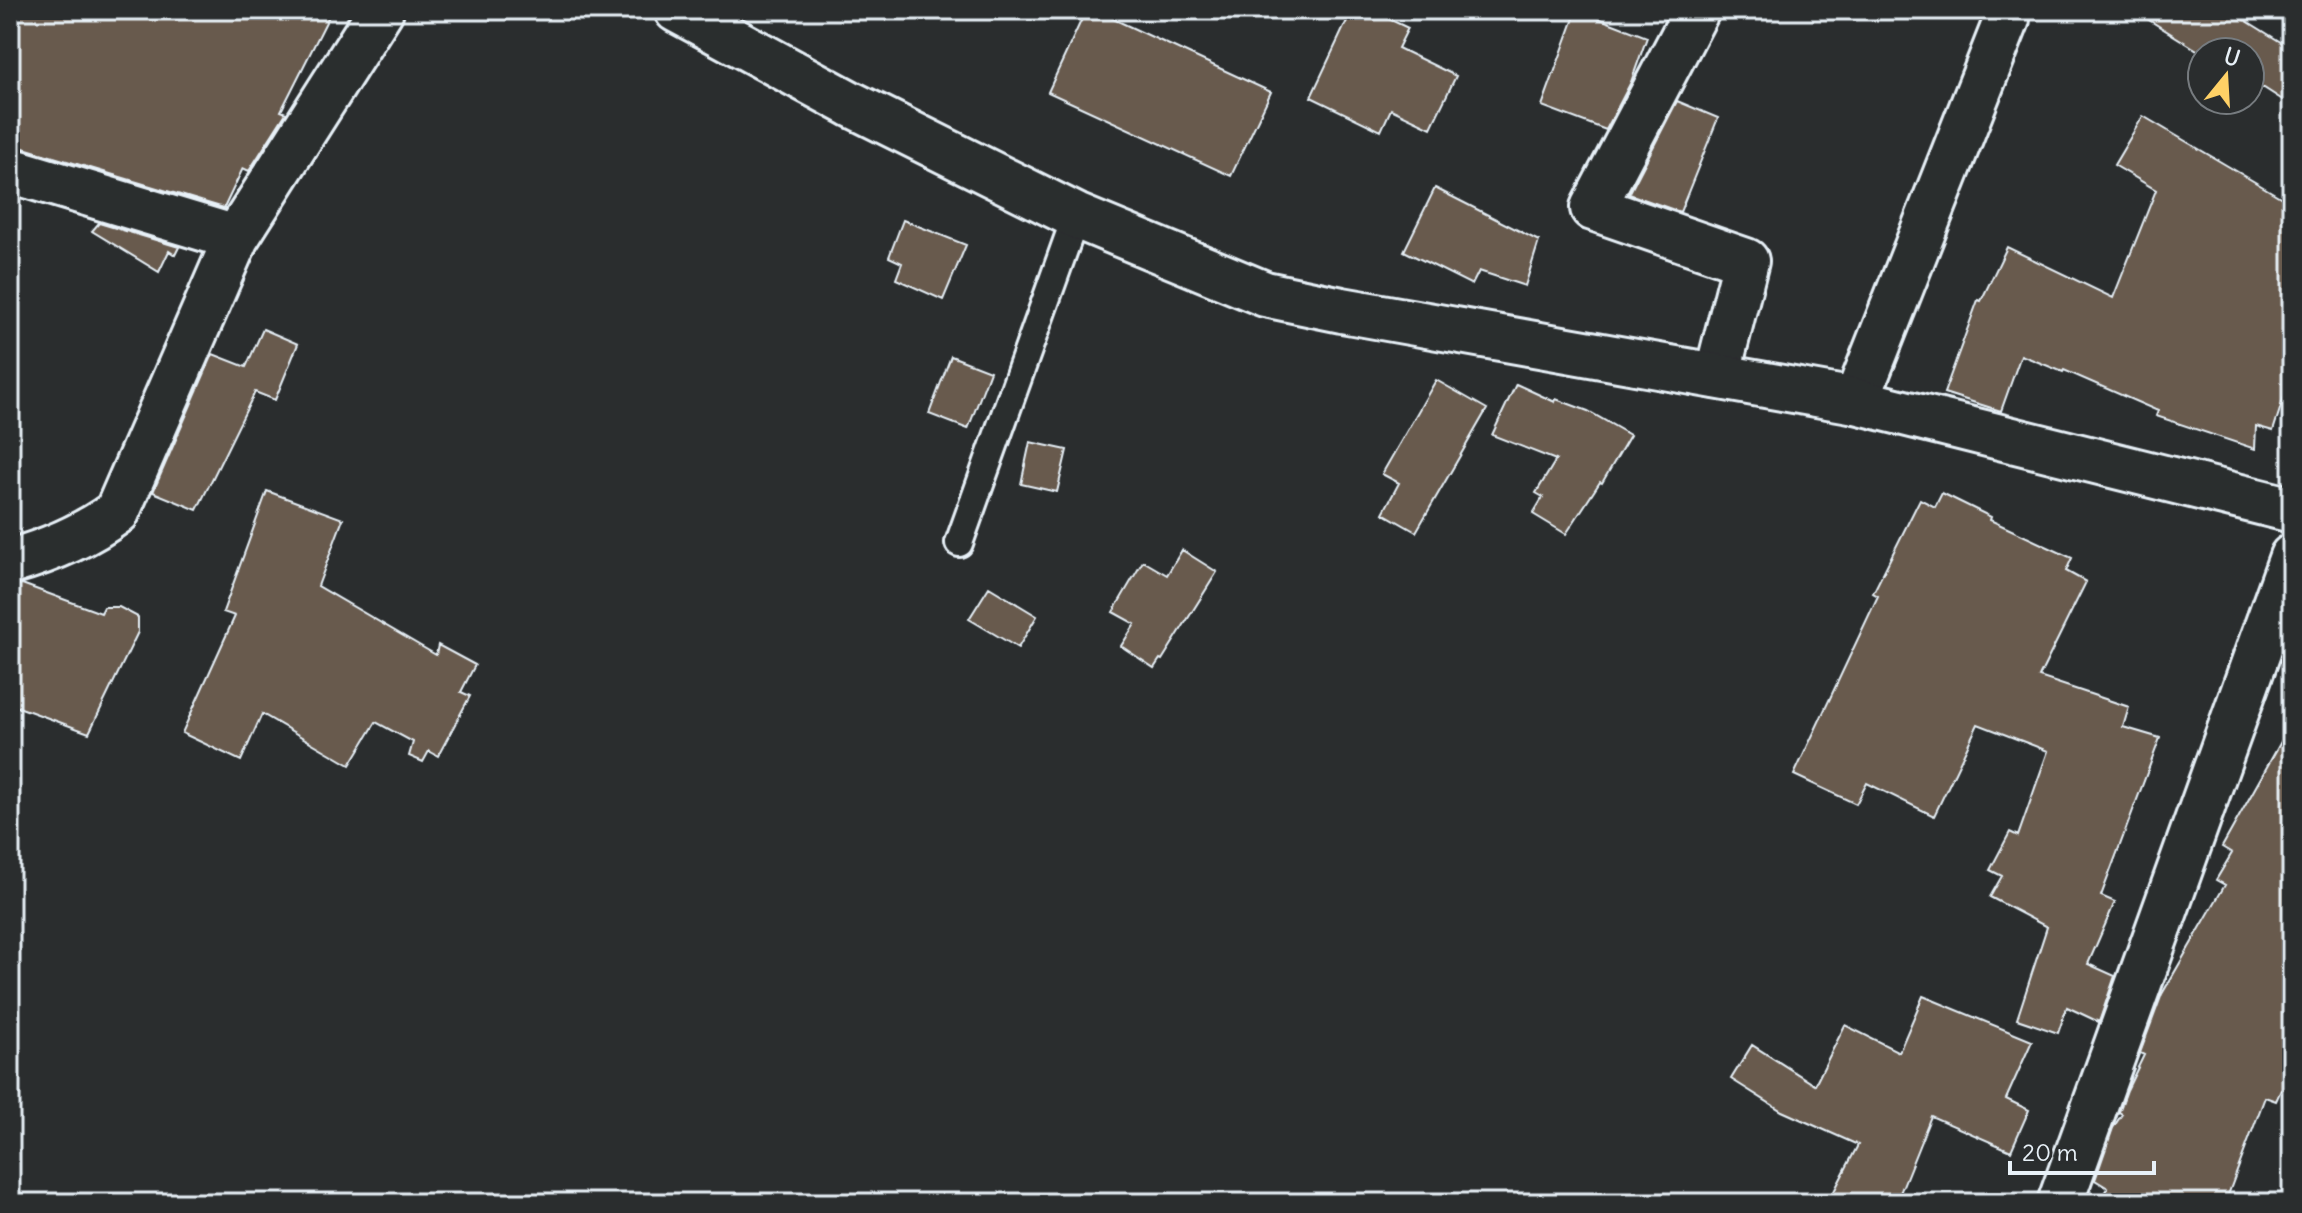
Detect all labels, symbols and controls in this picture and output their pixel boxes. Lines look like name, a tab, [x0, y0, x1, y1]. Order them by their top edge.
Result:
north arrow	[2186, 36, 2266, 116]
text: U	[2221, 41, 2244, 73]
scale bar	[2010, 1125, 2154, 1175]
text: 20 m	[2022, 1137, 2078, 1167]

